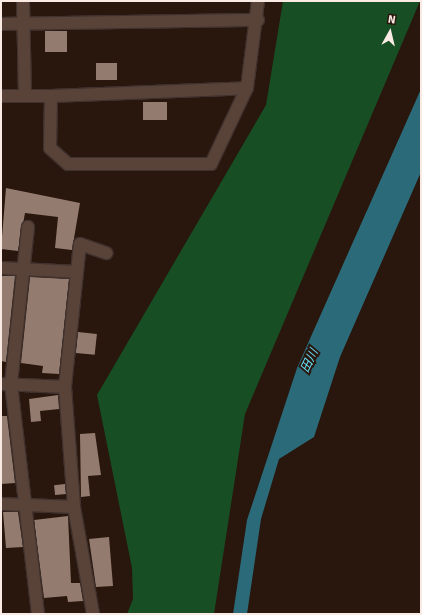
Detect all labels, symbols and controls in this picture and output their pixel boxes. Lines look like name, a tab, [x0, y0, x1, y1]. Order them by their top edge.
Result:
north arrow	[370, 12, 410, 52]
text: N	[387, 13, 396, 27]
water label: 田川	[298, 347, 322, 375]

